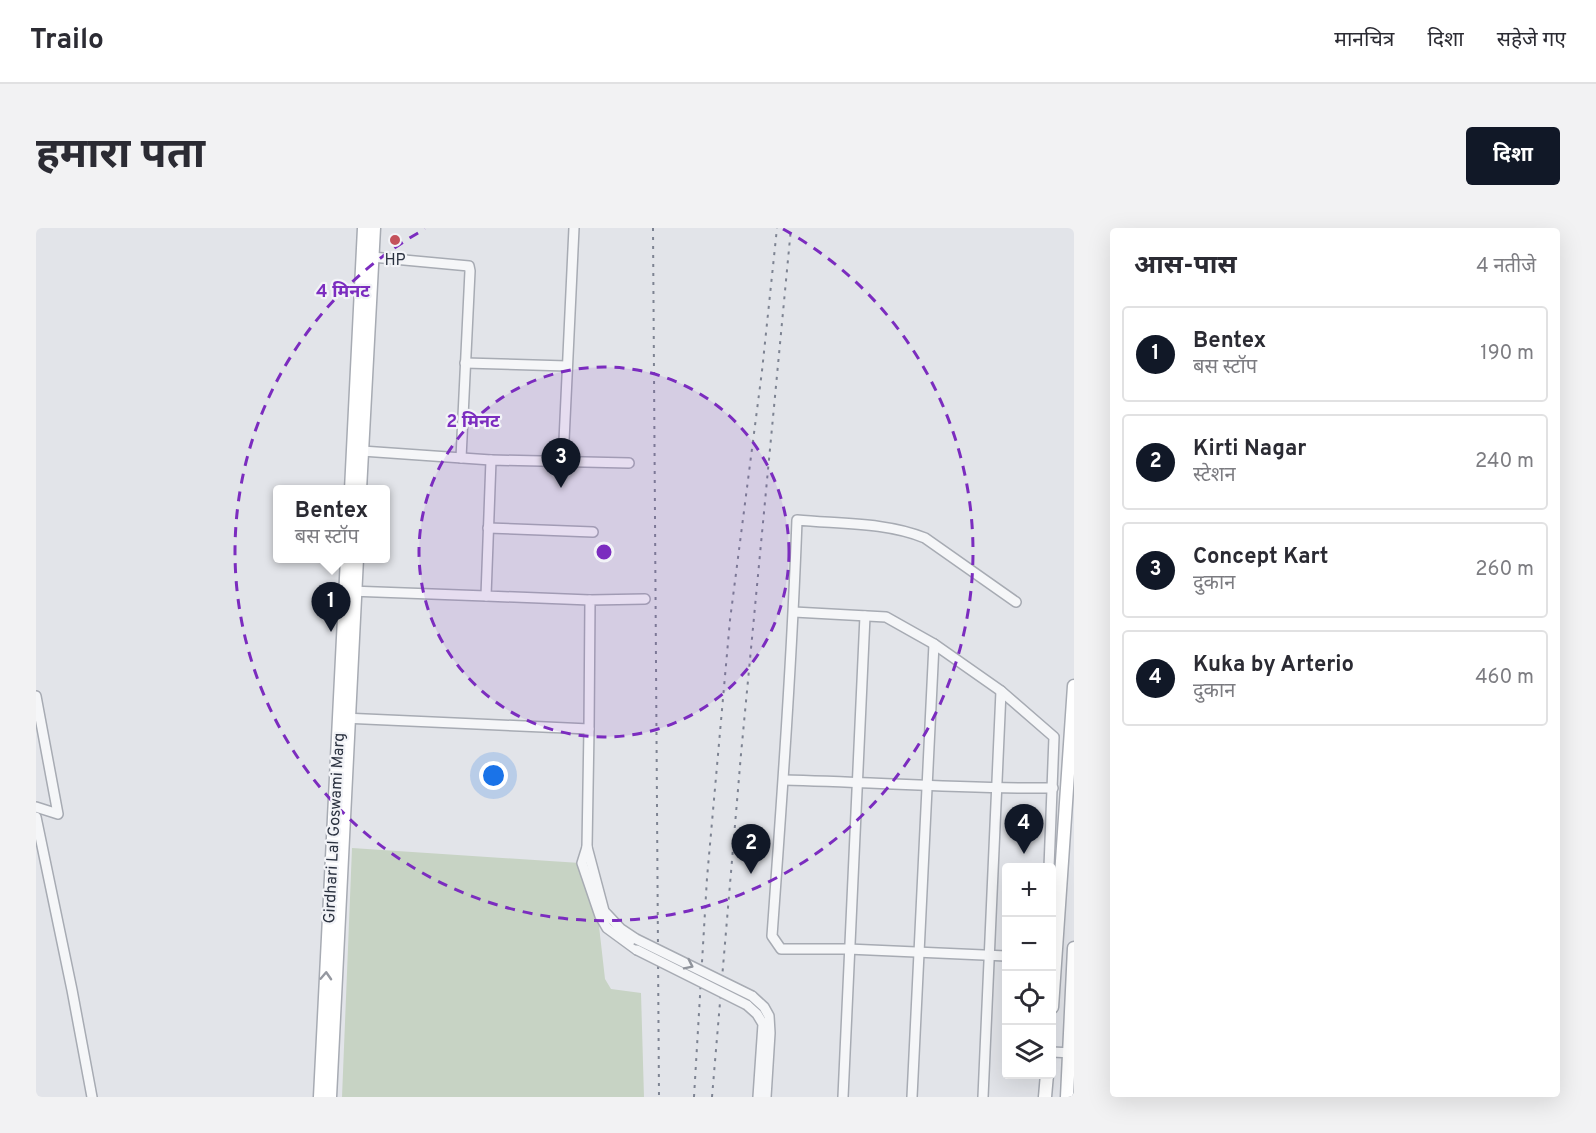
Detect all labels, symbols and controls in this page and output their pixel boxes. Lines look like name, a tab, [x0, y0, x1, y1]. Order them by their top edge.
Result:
text: Trailo	[30, 23, 104, 59]
text: मानचित्र	[1334, 27, 1394, 54]
text: दिशा	[1427, 27, 1464, 54]
text: सहेजे गए	[1497, 27, 1566, 54]
button: दिशा	[1466, 127, 1560, 185]
text: हमारा पता	[36, 130, 205, 183]
marker: HP	[388, 233, 402, 247]
text: आस-पास	[1134, 250, 1237, 283]
place label: HP	[384, 251, 406, 271]
text: 4 नतीजे	[1476, 254, 1536, 280]
text: 4 मिनट	[316, 281, 370, 304]
text: Bentex	[1193, 328, 1266, 355]
text: 1	[1152, 341, 1160, 367]
text: 190 m	[1480, 341, 1534, 367]
text: बस स्टॉप	[1193, 355, 1257, 381]
text: 2 मिनट	[446, 411, 500, 434]
text: Kirti Nagar	[1193, 436, 1306, 463]
pin: 3	[542, 438, 580, 488]
text: 2	[1149, 449, 1162, 475]
text: 240 m	[1475, 449, 1534, 475]
text: स्टेशन	[1193, 463, 1236, 489]
popup	[273, 485, 390, 563]
text: Bentex	[295, 498, 368, 525]
text: बस स्टॉप	[295, 525, 359, 551]
centre of rings	[594, 542, 614, 562]
text: Concept Kart	[1193, 544, 1328, 571]
text: 3	[1150, 557, 1162, 583]
text: 260 m	[1475, 557, 1534, 583]
text: दुकान	[1193, 571, 1235, 597]
pin: 1	[312, 582, 350, 632]
text: Kuka by Arterio	[1193, 652, 1354, 679]
text: 4	[1149, 665, 1162, 691]
text: 460 m	[1475, 665, 1534, 691]
text: दुकान	[1193, 679, 1235, 705]
street label: Girdhari Lal Goswami Marg	[320, 732, 350, 924]
your location	[479, 761, 508, 790]
pin: 4	[1004, 804, 1044, 854]
pin: 2	[732, 824, 770, 874]
map controls	[1002, 863, 1056, 1079]
button: +	[1002, 863, 1056, 917]
button: −	[1002, 917, 1056, 971]
one-way arrow	[682, 957, 693, 969]
one-way arrow	[319, 971, 332, 980]
button: locate	[1002, 971, 1056, 1025]
button: layers	[1002, 1025, 1056, 1079]

